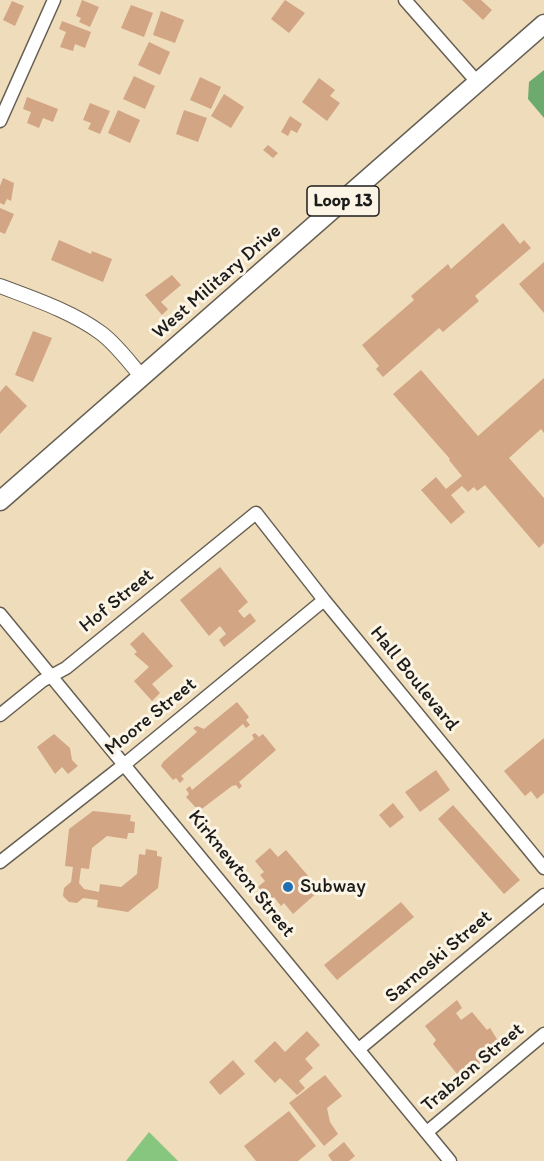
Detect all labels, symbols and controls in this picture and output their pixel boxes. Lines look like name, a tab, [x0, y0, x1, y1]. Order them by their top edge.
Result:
road number: Loop 13	[307, 186, 379, 216]
street label: West Military Drive	[148, 219, 286, 345]
street label: Hof Street	[75, 564, 159, 638]
street label: Hall Boulevard	[364, 622, 464, 736]
street label: Moore Street	[100, 673, 202, 761]
street label: Kirknewton Street	[182, 806, 300, 942]
place label: Subway	[300, 875, 366, 899]
marker: Subway	[281, 880, 295, 894]
street label: Sarnoski Street	[381, 905, 497, 1009]
street label: Trabzon Street	[417, 1018, 529, 1118]

